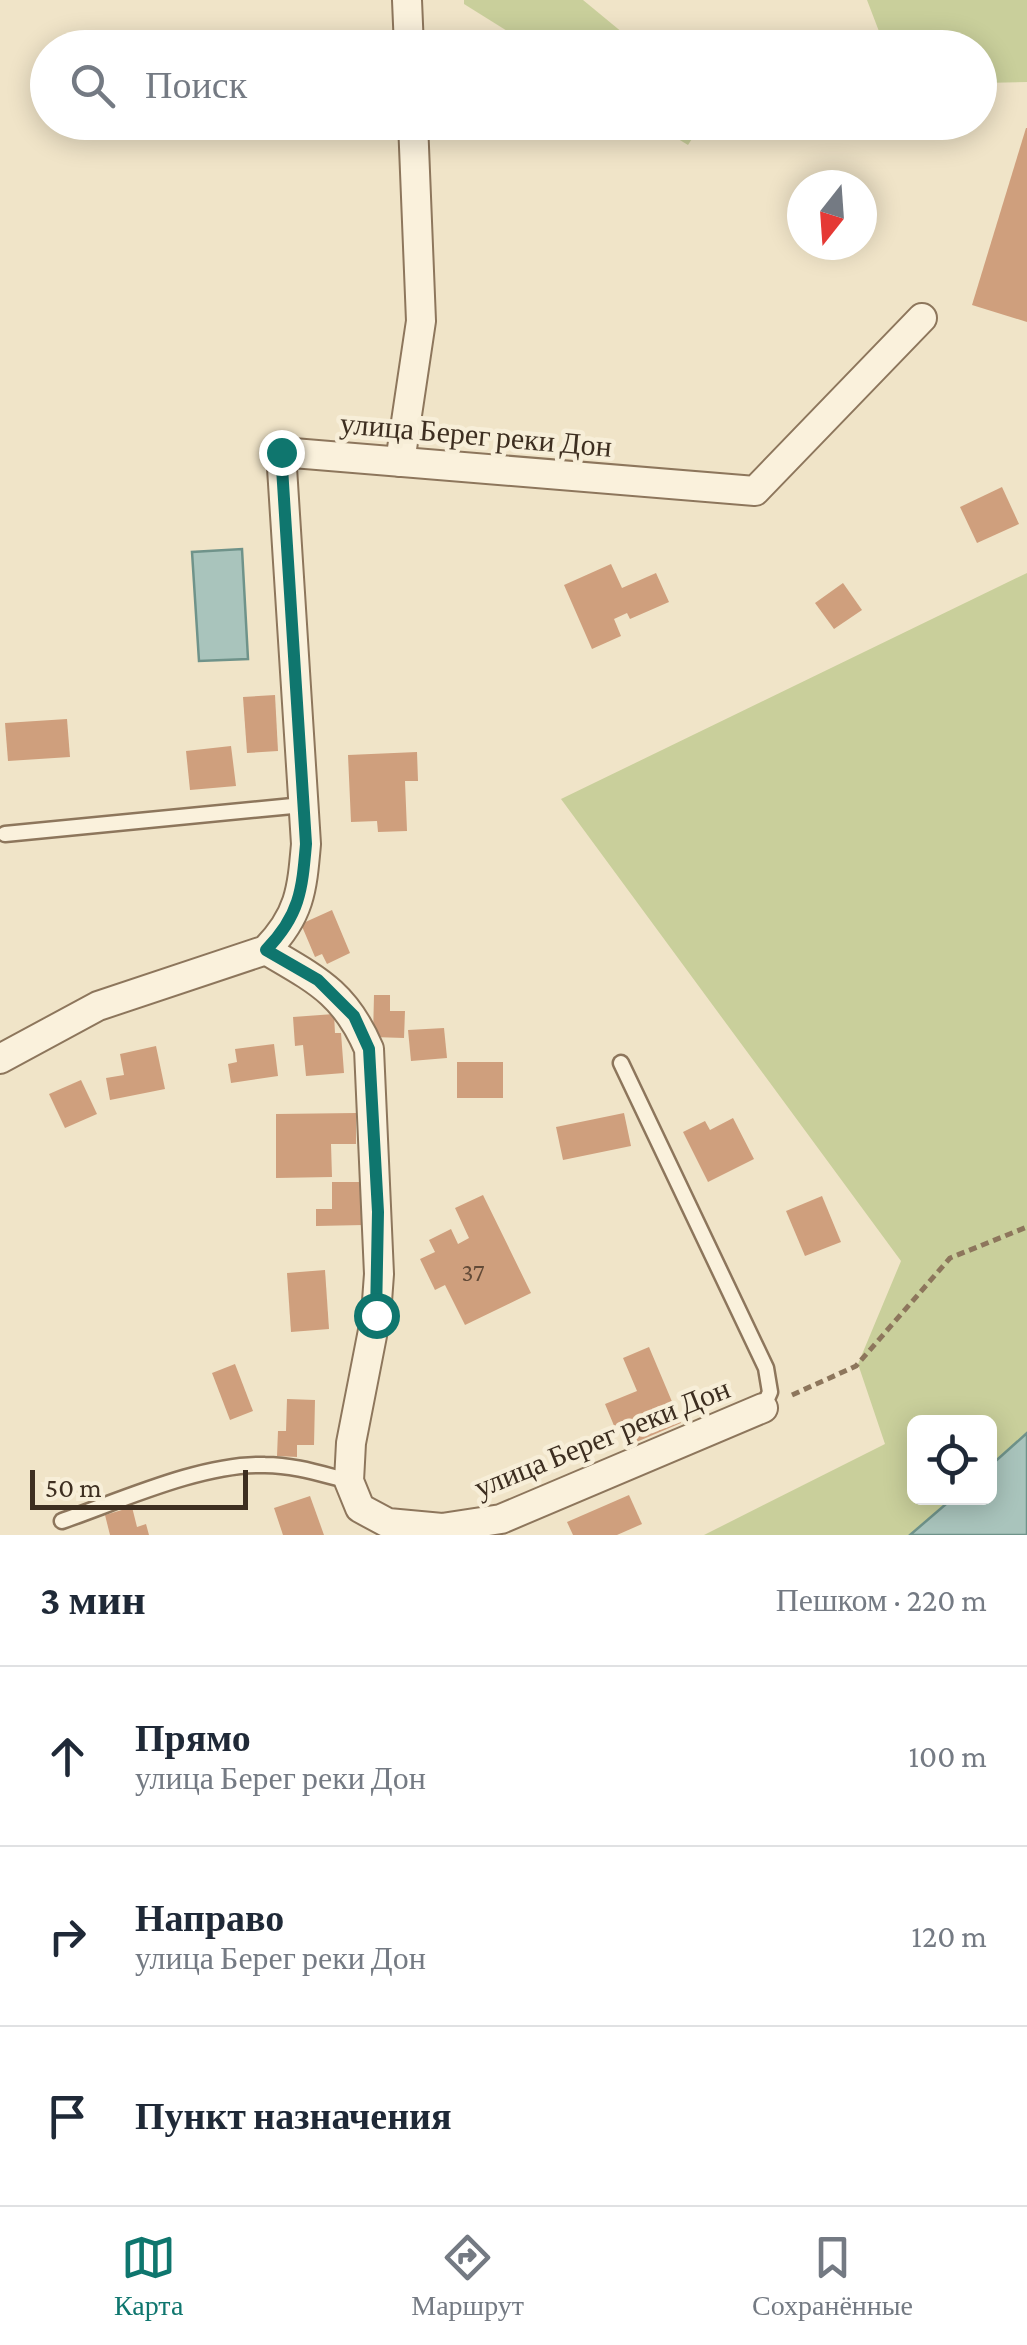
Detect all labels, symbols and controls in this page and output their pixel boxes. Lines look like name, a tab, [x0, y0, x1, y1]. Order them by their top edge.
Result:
search box	[30, 30, 997, 140]
icon: search	[65, 58, 120, 113]
text: Поиск	[145, 64, 247, 106]
north arrow	[787, 170, 877, 260]
street label: улица Берег реки Дон	[339, 406, 613, 463]
route end	[259, 430, 305, 476]
house number: 37	[461, 1259, 485, 1286]
route start	[354, 1293, 400, 1339]
street label: улица Берег реки Дон	[469, 1371, 734, 1504]
map controls	[907, 1415, 997, 1505]
button: locate	[907, 1415, 997, 1505]
scale bar	[30, 1465, 248, 1510]
text: 50 m	[45, 1472, 102, 1503]
text: 3 мин	[40, 1576, 146, 1623]
text: Пешком · 220 m	[776, 1582, 987, 1618]
text: Прямо	[135, 1717, 251, 1759]
icon: ahead	[40, 1729, 95, 1784]
text: 100 m	[908, 1738, 987, 1774]
text: улица Берег реки Дон	[135, 1760, 426, 1796]
text: Направо	[135, 1897, 284, 1939]
icon: right	[40, 1909, 95, 1964]
text: 120 m	[911, 1918, 987, 1954]
text: улица Берег реки Дон	[135, 1940, 426, 1976]
icon: arrive	[40, 2089, 95, 2144]
text: Пункт назначения	[135, 2095, 452, 2137]
tab: Карта	[114, 2230, 183, 2322]
tab: Маршрут	[411, 2230, 524, 2322]
tab: Сохранённые	[752, 2230, 913, 2322]

